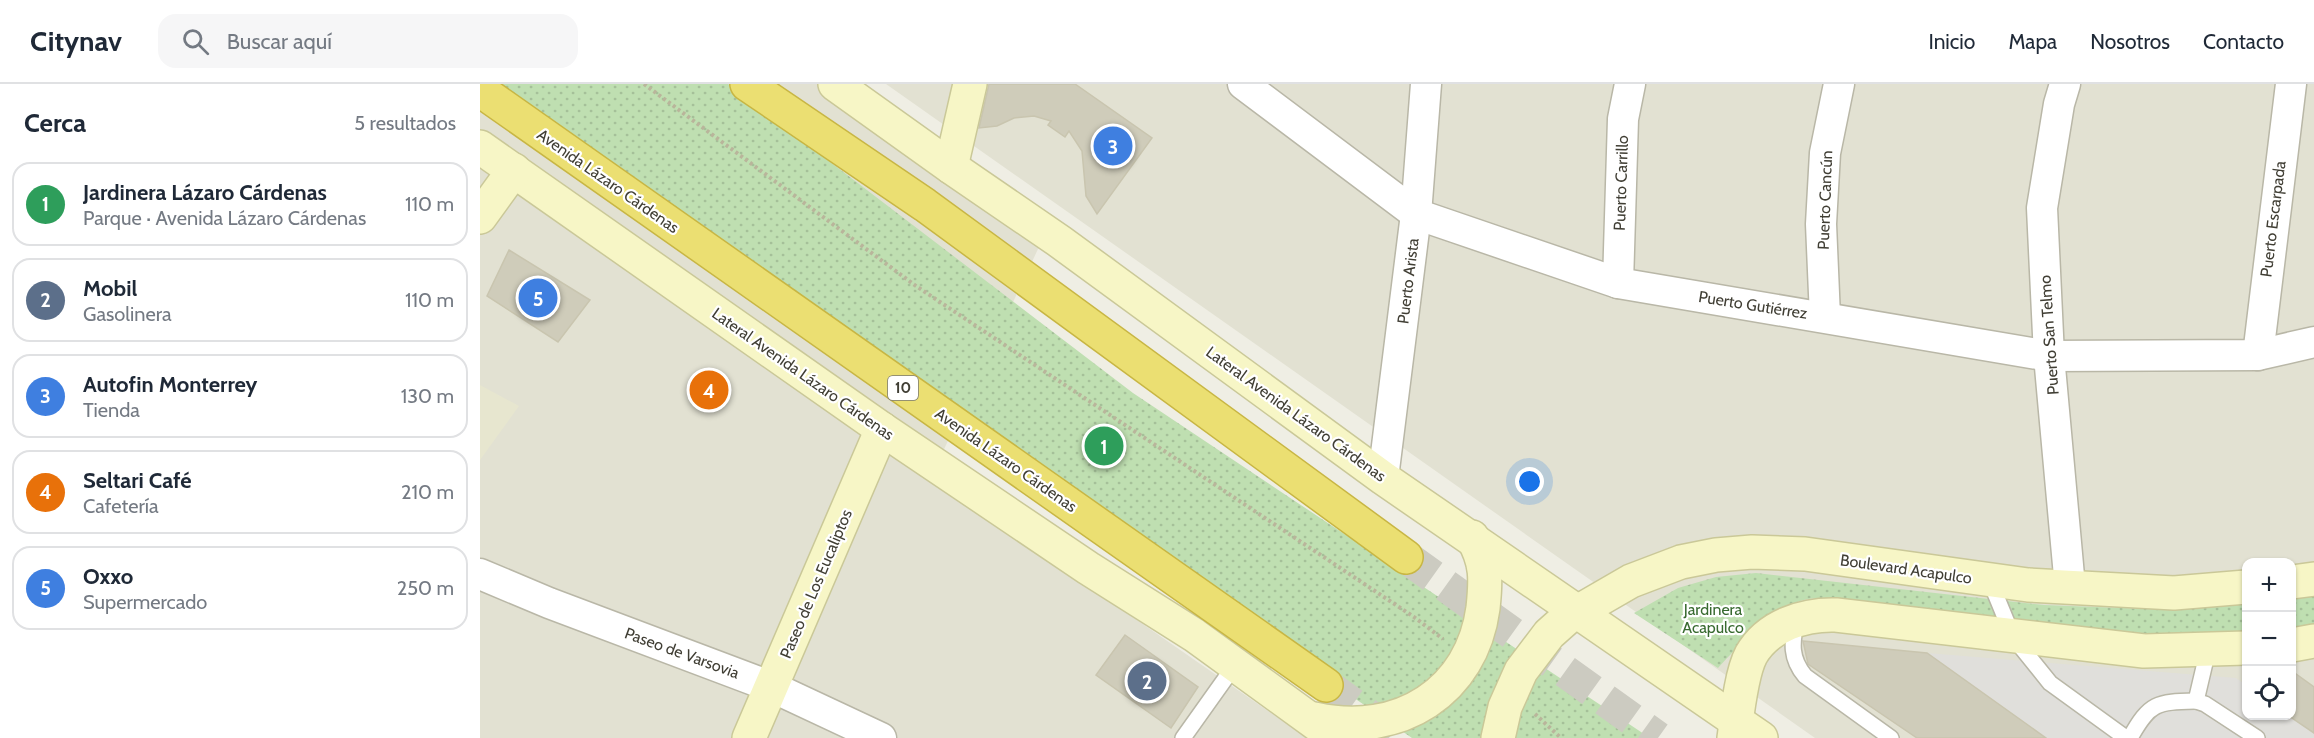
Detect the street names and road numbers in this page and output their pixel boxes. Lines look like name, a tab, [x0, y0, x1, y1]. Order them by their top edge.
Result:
street label: Avenida Lázaro Cárdenas	[534, 125, 683, 237]
street label: Puerto Carrillo	[1610, 135, 1632, 231]
street label: Puerto Cancún	[1814, 150, 1836, 250]
street label: Puerto Escarpada	[2256, 159, 2290, 278]
street label: Puerto Arista	[1393, 237, 1423, 325]
street label: Puerto San Telmo	[2035, 274, 2063, 396]
street label: Puerto Gutiérrez	[1697, 287, 1809, 323]
street label: Lateral Avenida Lázaro Cárdenas	[708, 304, 898, 444]
street label: Lateral Avenida Lázaro Cárdenas	[1202, 342, 1390, 486]
road number: 10	[888, 376, 918, 400]
street label: Avenida Lázaro Cárdenas	[932, 404, 1081, 516]
street label: Paseo de Los Eucaliptos	[776, 506, 856, 661]
street label: Boulevard Acapulco	[1839, 550, 1973, 588]
street label: Paseo de Varsovia	[622, 623, 742, 683]

